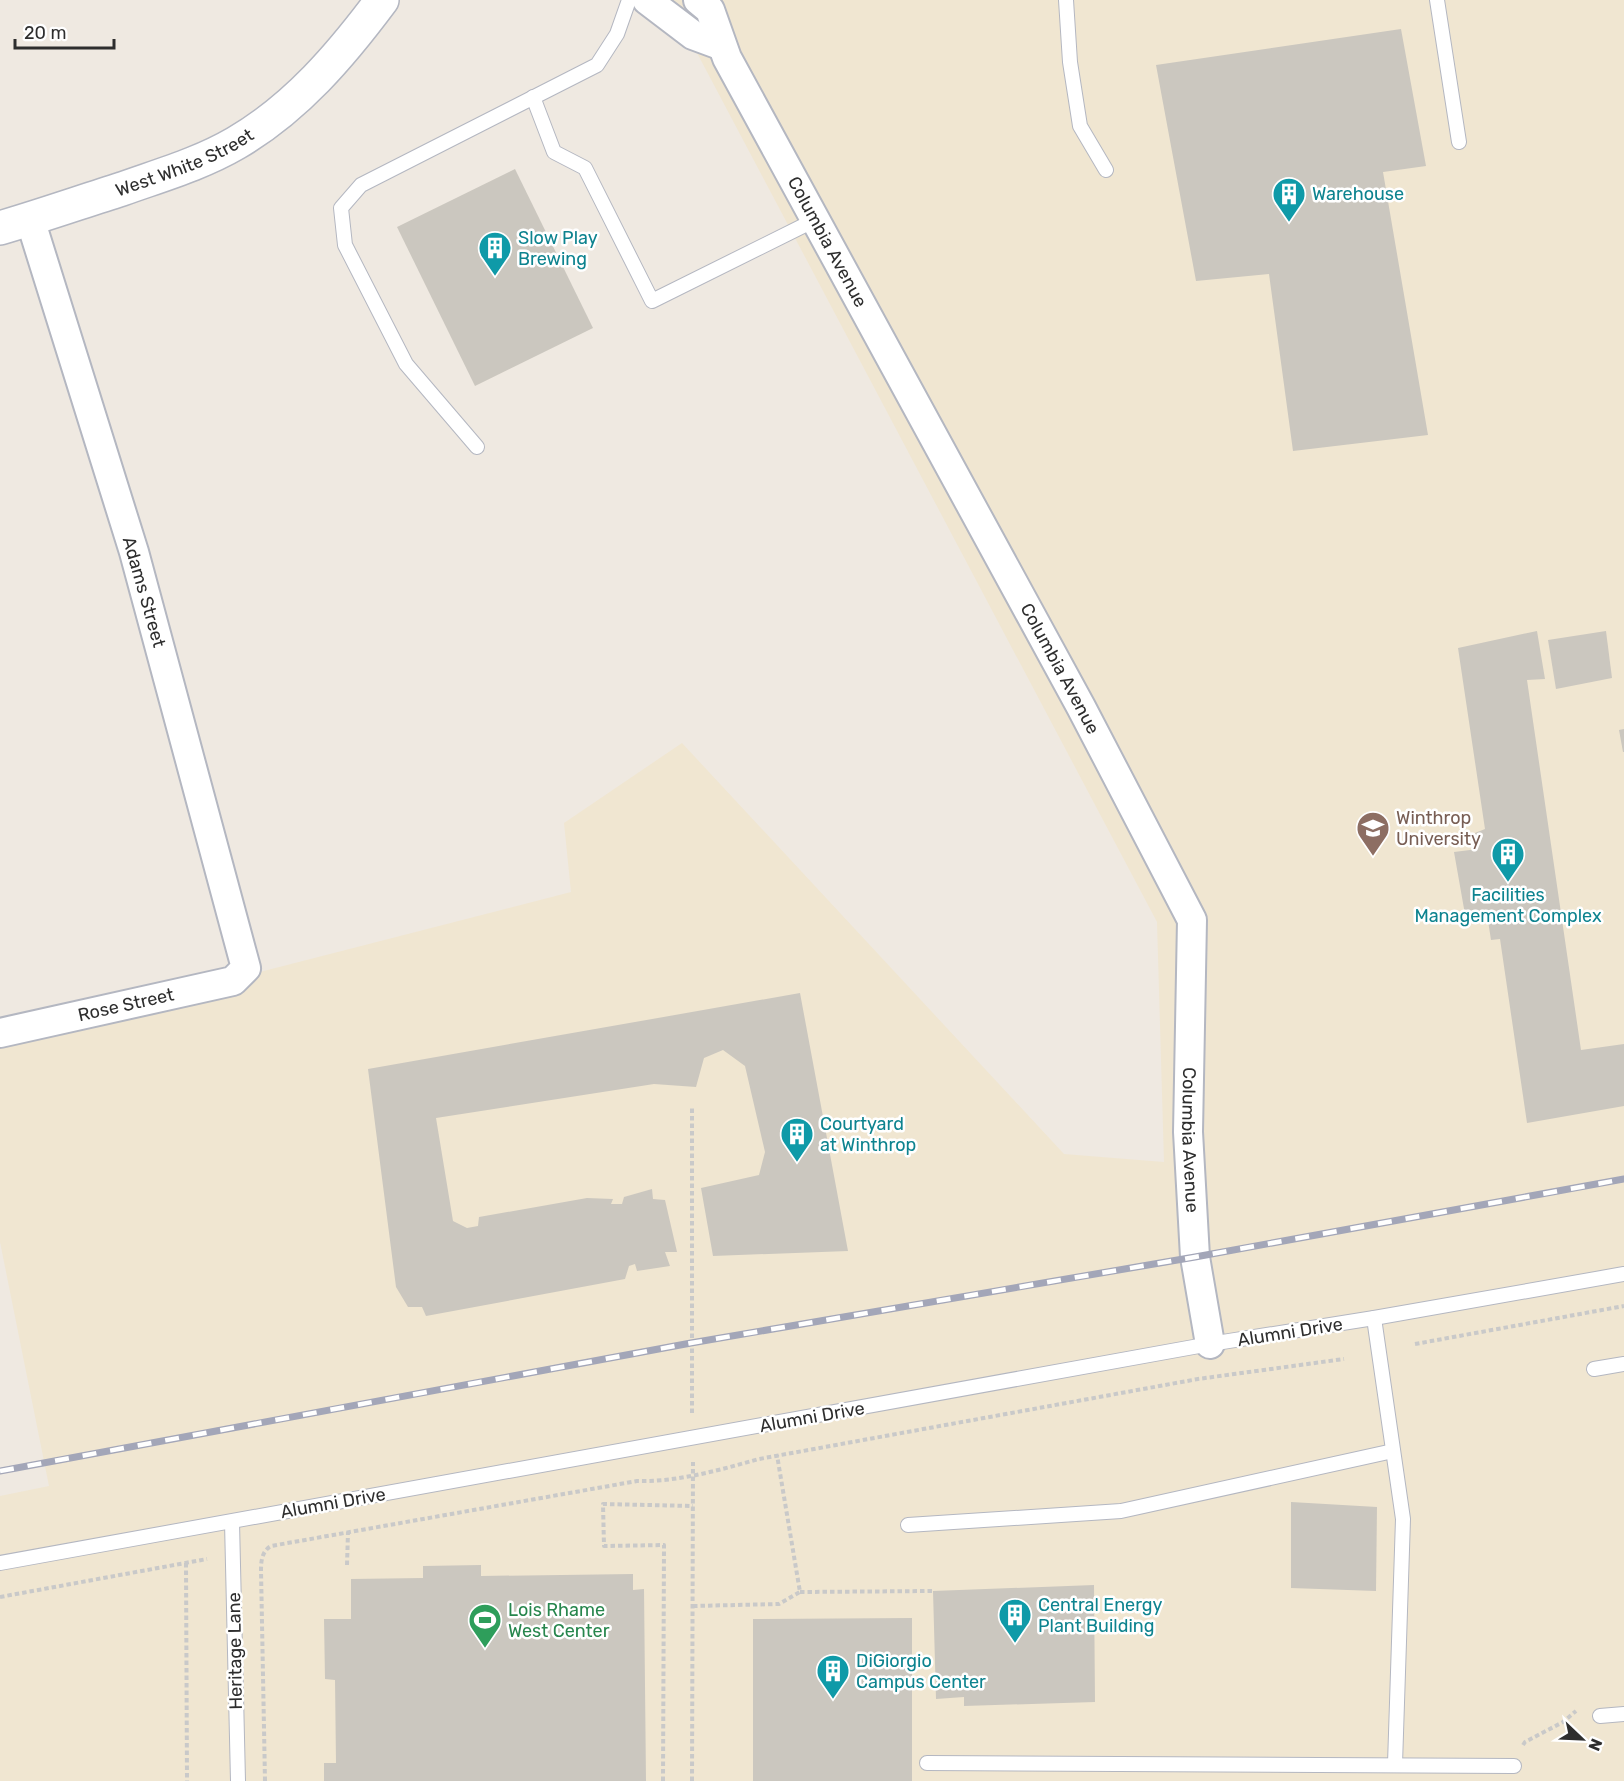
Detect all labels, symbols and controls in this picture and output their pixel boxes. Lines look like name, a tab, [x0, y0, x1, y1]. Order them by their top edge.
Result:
scale bar	[15, 12, 114, 50]
text: 20 m	[24, 22, 66, 44]
street label: West White Street	[113, 124, 258, 201]
street label: Columbia Avenue	[783, 173, 872, 311]
building icon: Warehouse	[1271, 176, 1307, 223]
place label: Warehouse	[1312, 183, 1404, 205]
place label: Slow Play Brewing	[518, 227, 598, 270]
building icon: Slow Play Brewing	[477, 230, 513, 277]
street label: Adams Street	[118, 534, 170, 650]
street label: Columbia Avenue	[1015, 599, 1104, 738]
place label: Winthrop University	[1396, 807, 1481, 850]
school or university icon: Winthrop University	[1355, 810, 1391, 857]
building icon: Facilities Management Complex	[1490, 836, 1526, 883]
place label: Facilities Management Complex	[1414, 884, 1602, 927]
street label: Rose Street	[76, 984, 176, 1026]
street label: Columbia Avenue	[1177, 1067, 1203, 1213]
place label: Courtyard at Winthrop	[820, 1113, 916, 1156]
building icon: Courtyard at Winthrop	[779, 1116, 815, 1163]
street label: Alumni Drive	[1236, 1313, 1344, 1351]
street label: Alumni Drive	[758, 1397, 866, 1437]
street label: Alumni Drive	[279, 1483, 387, 1523]
street label: Heritage Lane	[223, 1592, 247, 1710]
place label: Central Energy Plant Building	[1038, 1594, 1163, 1637]
building icon: Central Energy Plant Building	[997, 1597, 1033, 1644]
place label: Lois Rhame West Center	[508, 1599, 610, 1642]
sports icon: Lois Rhame West Center	[467, 1602, 503, 1649]
place label: DiGiorgio Campus Center	[856, 1650, 986, 1693]
building icon: DiGiorgio Campus Center	[815, 1653, 851, 1700]
north arrow	[1552, 1709, 1612, 1769]
text: N	[1584, 1736, 1606, 1754]

